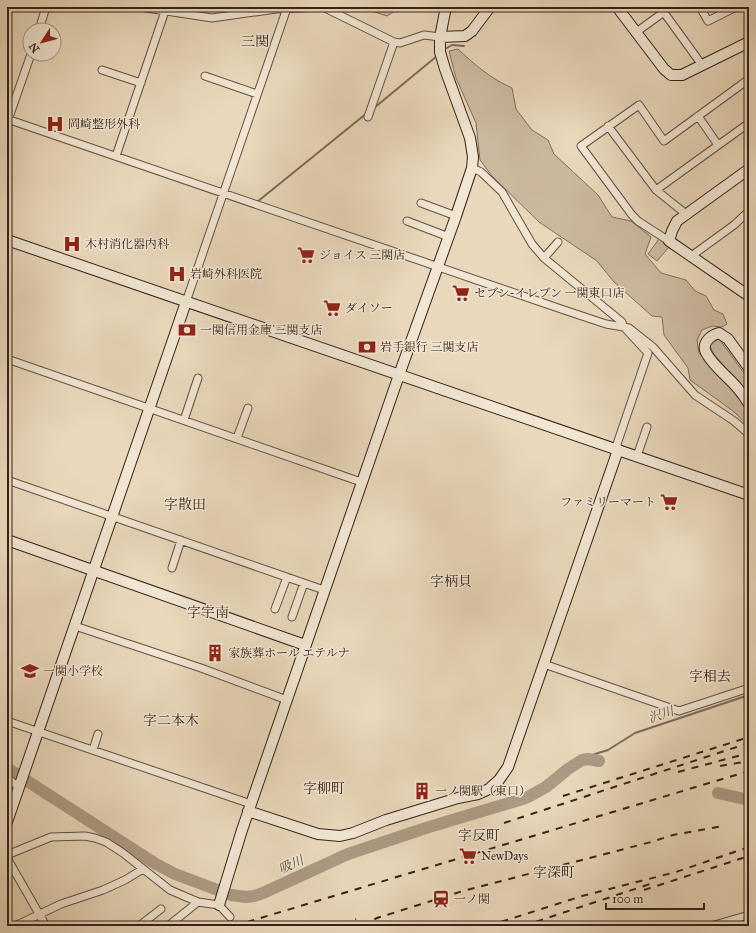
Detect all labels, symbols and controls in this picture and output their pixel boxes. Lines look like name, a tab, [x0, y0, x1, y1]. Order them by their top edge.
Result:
north arrow	[22, 22, 62, 62]
district label: 三関	[241, 33, 269, 50]
text: N	[26, 39, 42, 55]
hospital icon: 岡崎整形外科	[45, 114, 65, 134]
place label: 岡崎整形外科	[68, 117, 140, 131]
hospital icon: 木村消化器内科	[62, 234, 82, 254]
place label: 木村消化器内科	[85, 237, 169, 251]
supermarket icon: ジョイス 三関店	[296, 245, 316, 265]
place label: ジョイス 三関店	[319, 248, 405, 262]
hospital icon: 岩崎外科医院	[167, 264, 187, 284]
place label: 岩崎外科医院	[190, 267, 262, 281]
supermarket icon: セブン-イレブン 一関東口店	[451, 283, 471, 303]
place label: セブン-イレブン 一関東口店	[474, 286, 625, 300]
supermarket icon: ダイソー	[322, 298, 342, 318]
place label: ダイソー	[345, 301, 393, 315]
bank icon: 一関信用金庫 三関支店	[177, 320, 197, 340]
place label: 一関信用金庫 三関支店	[200, 323, 323, 337]
bank icon: 岩手銀行 三関支店	[357, 337, 377, 357]
place label: 岩手銀行 三関支店	[380, 340, 479, 354]
supermarket icon: ファミリーマート	[659, 492, 679, 512]
place label: ファミリーマート	[560, 495, 656, 509]
district label: 字散田	[164, 496, 206, 513]
district label: 字柄貝	[430, 573, 472, 590]
district label: 字宇南	[187, 604, 229, 621]
building icon: 家族葬ホール エテルナ	[205, 643, 225, 663]
place label: 家族葬ホール エテルナ	[228, 646, 350, 660]
school or university icon: 一関小学校	[20, 661, 40, 681]
place label: 一関小学校	[43, 664, 103, 678]
district label: 字相去	[689, 668, 731, 685]
water label: 沢川	[646, 703, 678, 727]
district label: 字二本木	[143, 712, 199, 729]
district label: 字柳町	[303, 780, 345, 797]
building icon: 一ノ関駅（東口）	[412, 781, 432, 801]
place label: 一ノ関駅（東口）	[435, 784, 531, 798]
district label: 字反町	[458, 827, 500, 844]
supermarket icon: NewDays	[458, 846, 478, 866]
place label: NewDays	[481, 849, 528, 863]
water label: 吸川	[276, 851, 308, 878]
district label: 字深町	[533, 864, 575, 881]
scale bar	[606, 885, 704, 911]
station icon: 一ノ関	[431, 889, 451, 909]
place label: 一ノ関	[454, 892, 490, 906]
text: 100 m	[612, 892, 643, 906]

